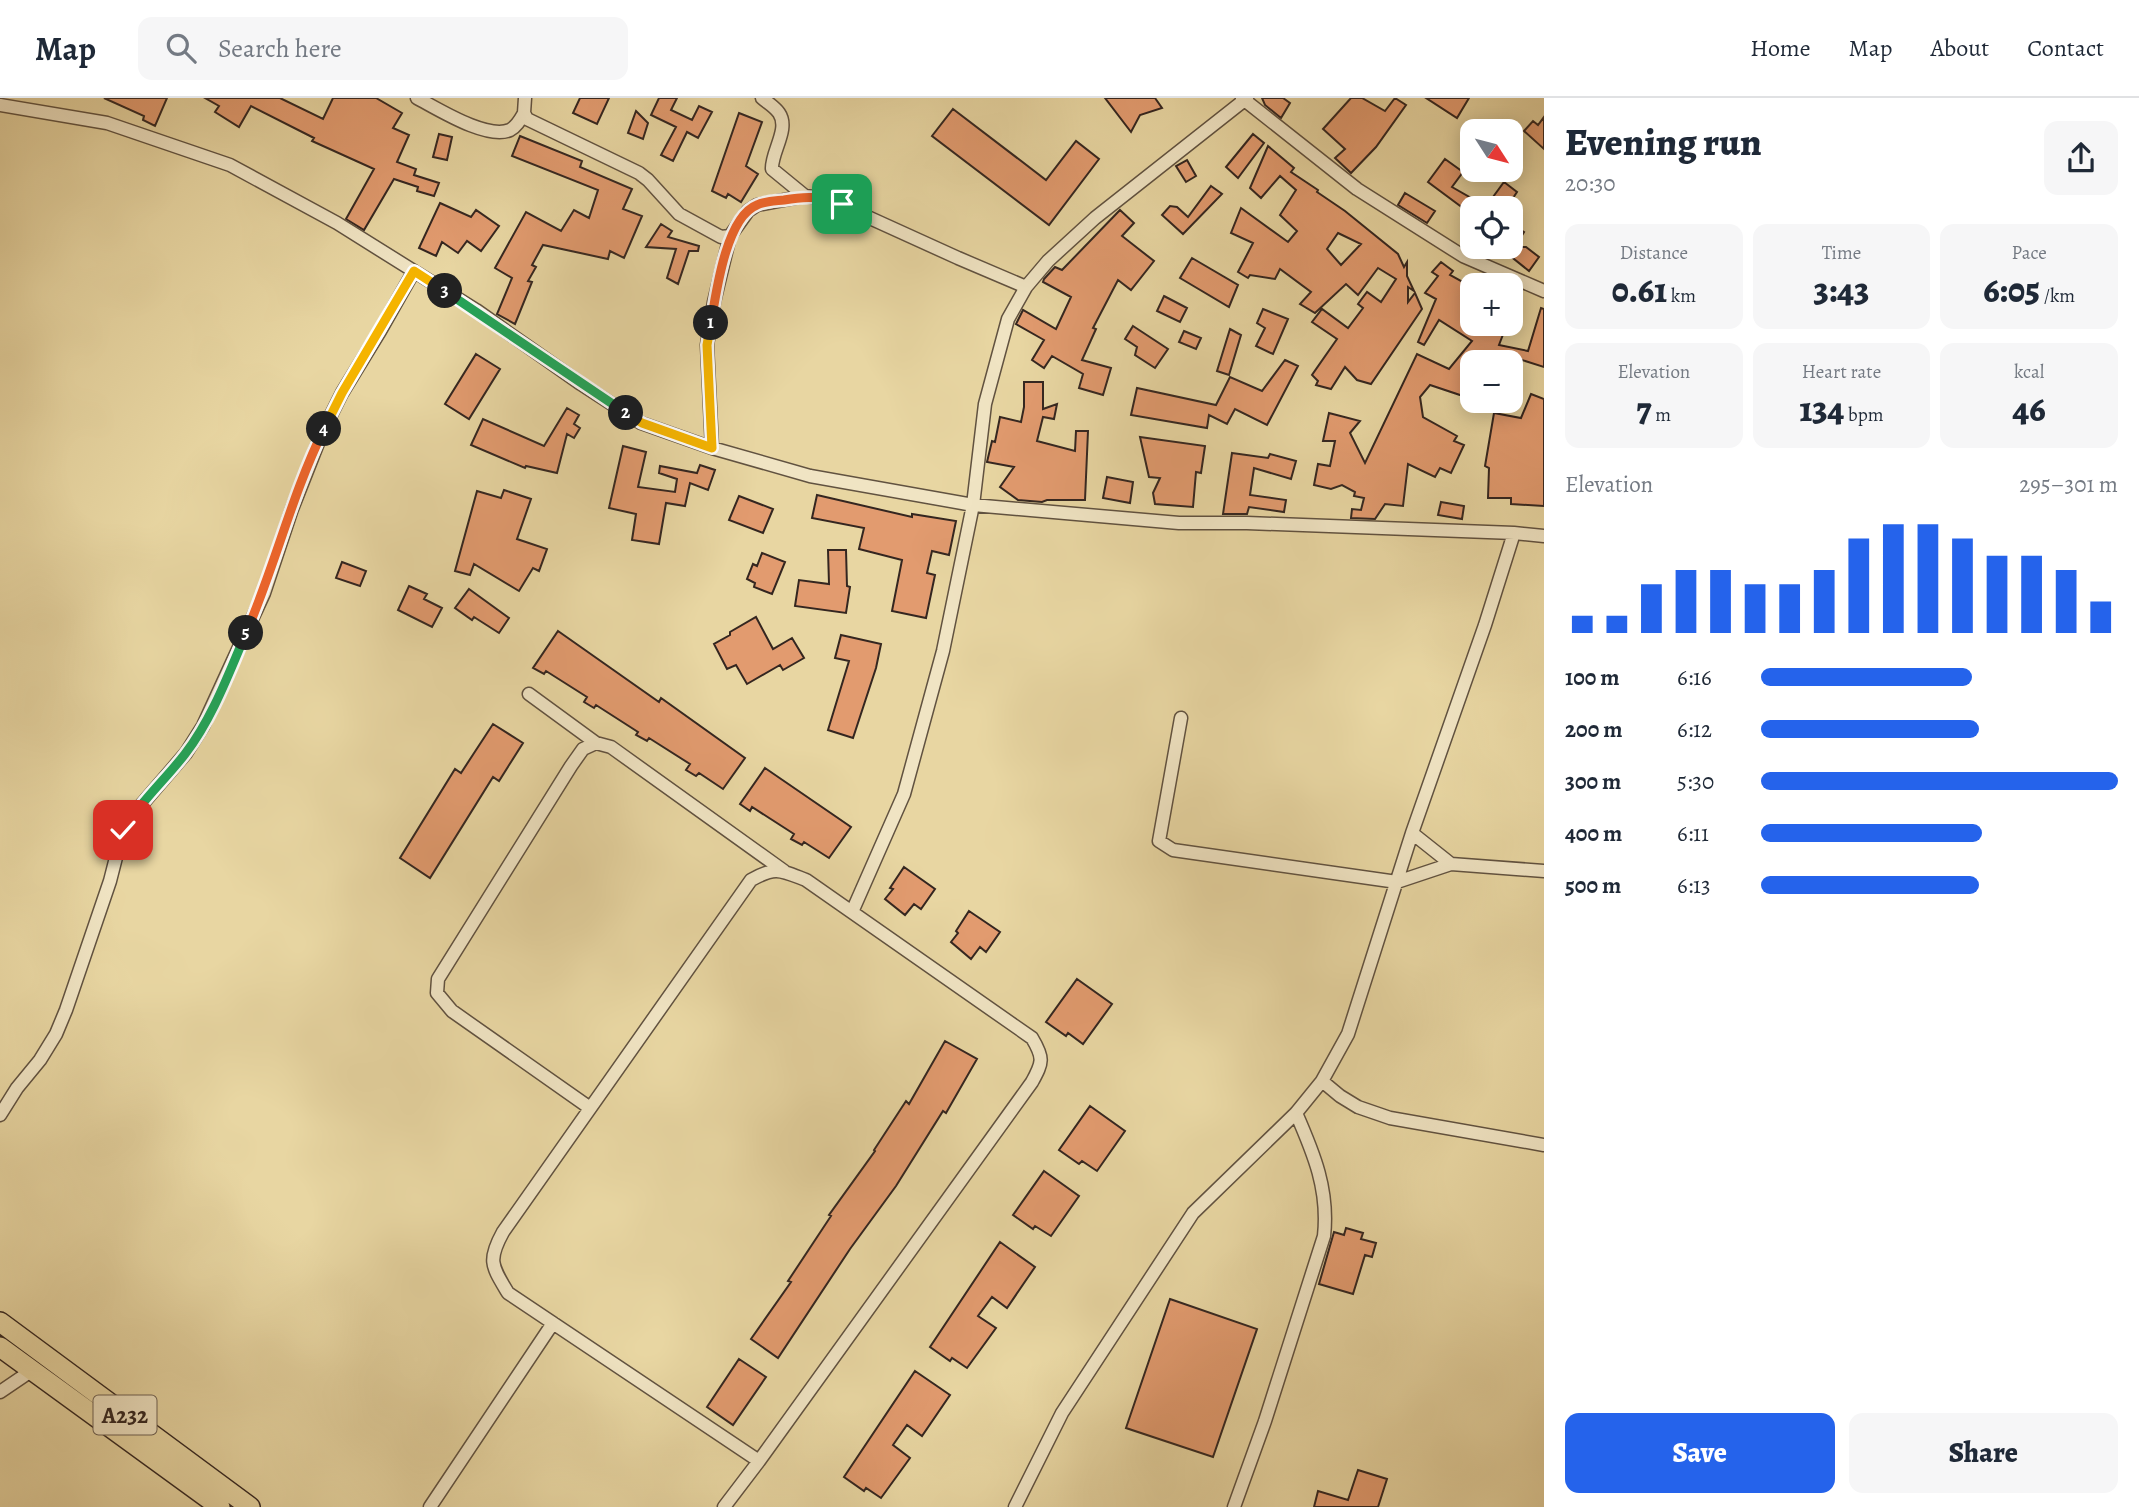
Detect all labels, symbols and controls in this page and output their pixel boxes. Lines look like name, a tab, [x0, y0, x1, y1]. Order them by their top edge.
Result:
search box	[138, 17, 628, 80]
text: Map	[35, 26, 96, 71]
icon: search	[162, 29, 200, 67]
text: Search here	[218, 31, 342, 66]
text: Home	[1750, 32, 1811, 64]
text: Map	[1849, 32, 1893, 64]
text: About	[1931, 32, 1989, 64]
text: Contact	[2027, 32, 2104, 64]
text: Evening run	[1565, 116, 1762, 168]
north arrow	[1460, 119, 1522, 182]
map controls	[1460, 119, 1523, 413]
button: share	[2044, 121, 2118, 195]
text: 20:30	[1565, 168, 1616, 199]
pin	[812, 174, 872, 234]
icon: arrive	[823, 185, 861, 223]
button: locate	[1460, 196, 1523, 259]
text: Distance	[1620, 240, 1688, 266]
text: Time	[1822, 240, 1861, 266]
text: Pace	[2012, 240, 2047, 266]
text: 0.61	[1612, 266, 1667, 314]
text: 3:43	[1814, 266, 1869, 314]
text: 6:05	[1983, 266, 2040, 314]
button: +	[1460, 273, 1523, 336]
pin: 3	[428, 274, 462, 308]
text: 3	[440, 277, 449, 303]
text: km	[1667, 283, 1696, 309]
text: /km	[2040, 283, 2075, 309]
pin: 1	[694, 306, 728, 341]
text: 1	[707, 309, 714, 335]
button: −	[1460, 350, 1523, 413]
text: Elevation	[1617, 359, 1690, 385]
text: Heart rate	[1802, 359, 1881, 385]
text: kcal	[2014, 359, 2044, 385]
text: 7	[1637, 385, 1652, 433]
text: 134	[1799, 385, 1844, 433]
text: 46	[2013, 385, 2046, 433]
pin: 2	[608, 396, 644, 430]
text: 2	[621, 399, 630, 425]
text: m	[1652, 402, 1671, 428]
text: bpm	[1844, 402, 1884, 428]
pin: 4	[306, 412, 342, 446]
text: 4	[319, 415, 328, 441]
text: Elevation	[1565, 469, 1653, 500]
text: 295–301 m	[2019, 469, 2118, 500]
pin: 5	[229, 616, 264, 650]
text: 5	[241, 619, 250, 645]
text: 100 m	[1565, 662, 1620, 693]
text: 6:16	[1677, 662, 1712, 693]
text: 200 m	[1565, 714, 1623, 745]
text: 6:12	[1677, 714, 1712, 745]
text: 300 m	[1565, 766, 1621, 797]
text: 5:30	[1677, 766, 1714, 797]
pin	[93, 800, 153, 860]
icon: check	[104, 811, 142, 849]
text: 400 m	[1565, 818, 1622, 849]
text: 6:11	[1677, 818, 1709, 849]
text: 500 m	[1565, 870, 1621, 901]
text: 6:13	[1677, 870, 1711, 901]
road number: A232	[94, 1396, 156, 1434]
button: Save	[1565, 1413, 1835, 1493]
button: Share	[1849, 1413, 2118, 1493]

